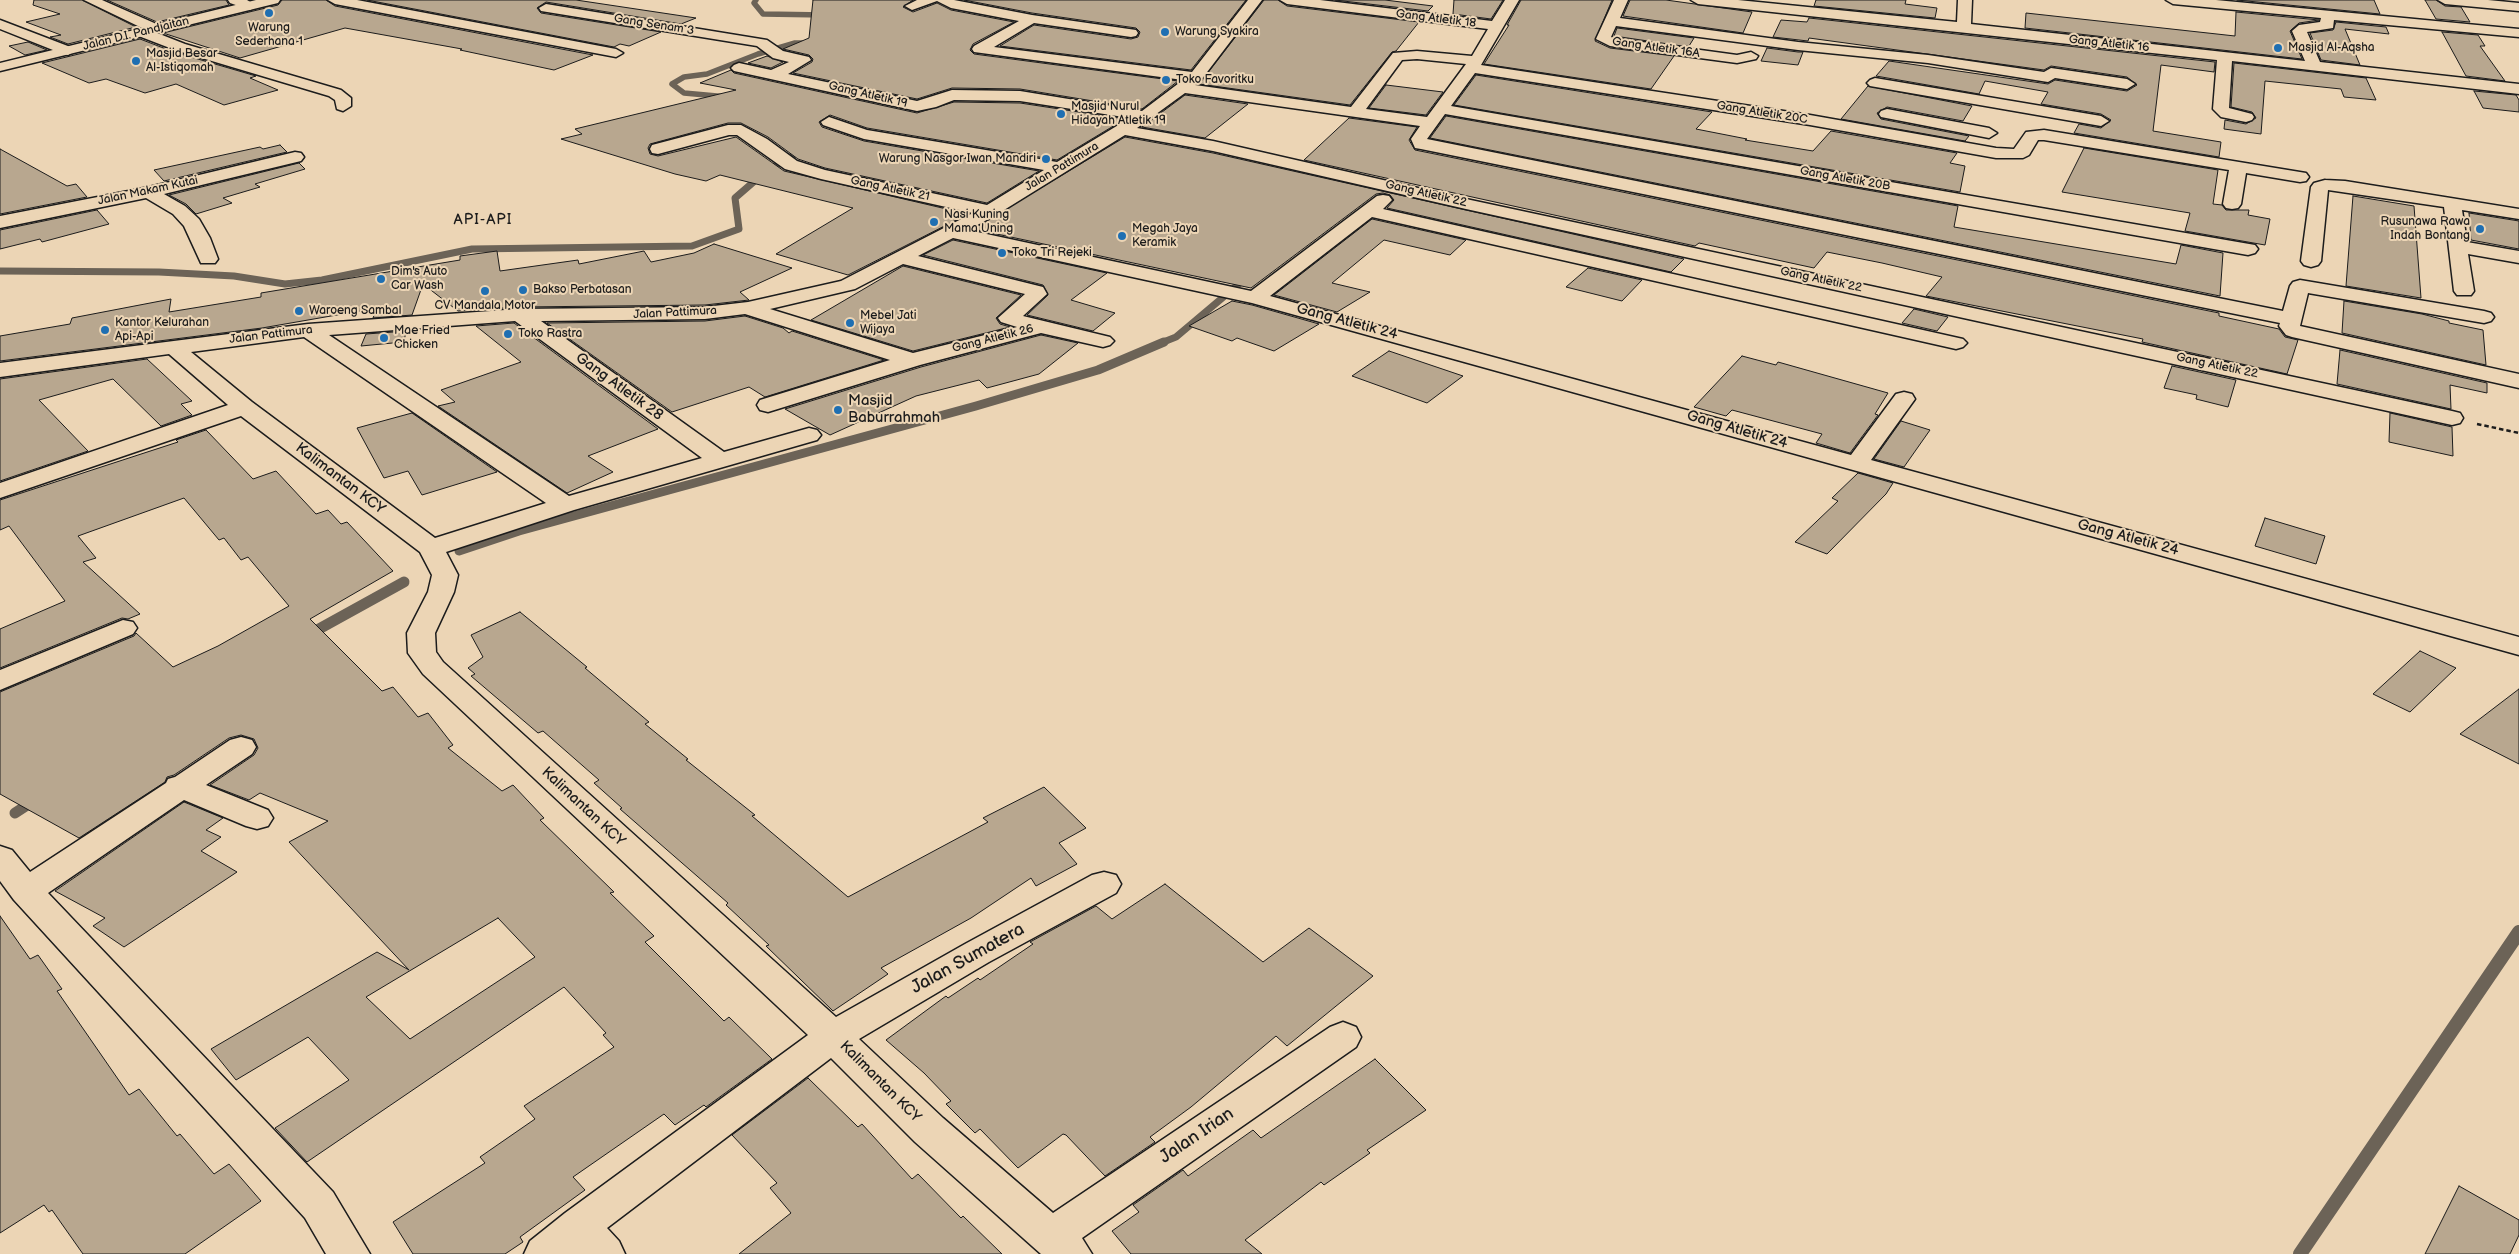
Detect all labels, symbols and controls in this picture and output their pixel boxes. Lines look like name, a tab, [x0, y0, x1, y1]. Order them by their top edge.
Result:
marker: Warung Sederhana 1	[263, 7, 275, 19]
street label: Gang Atletik 18	[1395, 7, 1477, 31]
street label: Gang Senam 3	[613, 12, 695, 38]
street label: Jalan D.I. Pandjaitan	[82, 14, 190, 54]
place label: Warung Sederhana 1	[235, 21, 303, 49]
place label: Warung Syakira	[1175, 25, 1259, 39]
marker: Warung Syakira	[1159, 26, 1171, 38]
street label: Gang Atletik 16	[2068, 33, 2150, 55]
street label: Gang Atletik 16A	[1611, 35, 1701, 61]
place label: Masjid Al-Aqsha	[2288, 41, 2375, 55]
marker: Masjid Al-Aqsha	[2272, 42, 2284, 54]
place label: Masjid Besar Al-Istiqomah	[146, 47, 217, 75]
marker: Masjid Besar Al-Istiqomah	[130, 55, 142, 67]
place label: Toko Favoritku	[1176, 73, 1254, 87]
marker: Toko Favoritku	[1160, 74, 1172, 86]
street label: Gang Atletik 19	[827, 79, 909, 111]
street label: Gang Atletik 20C	[1716, 99, 1808, 127]
place label: Masjid Nurul Hidayah Atletik 19	[1071, 100, 1166, 128]
marker: Masjid Nurul Hidayah Atletik 19	[1055, 108, 1067, 120]
street label: Jalan Pattimura	[1022, 139, 1102, 195]
place label: Warung Nasgor Iwan Mandiri	[879, 152, 1036, 166]
marker: Warung Nasgor Iwan Mandiri	[1040, 153, 1052, 165]
street label: Gang Atletik 20B	[1799, 164, 1891, 194]
street label: Jalan Makam Kutai	[97, 173, 199, 209]
street label: Gang Atletik 21	[849, 174, 931, 204]
street label: Gang Atletik 22	[1384, 178, 1468, 210]
place label: Nasi Kuning Mama Uning	[944, 208, 1013, 236]
district label: API-API	[453, 211, 513, 229]
place label: Rusunawa Rawa Indah Bontang	[2381, 215, 2470, 243]
marker: Nasi Kuning Mama Uning	[928, 216, 940, 228]
place label: Megah Jaya Keramik	[1132, 222, 1198, 250]
marker: Rusunawa Rawa Indah Bontang	[2474, 223, 2486, 235]
marker: Megah Jaya Keramik	[1116, 230, 1128, 242]
place label: Toko Tri Rejeki	[1012, 246, 1092, 260]
marker: Toko Tri Rejeki	[996, 247, 1008, 259]
street label: Gang Atletik 22	[1779, 264, 1863, 296]
place label: Dim's Auto Car Wash	[391, 265, 447, 293]
marker: Dim's Auto Car Wash	[375, 273, 387, 285]
place label: Bakso Perbatasan	[533, 283, 632, 297]
marker: Bakso Perbatasan	[517, 284, 529, 296]
marker: CV Mandala Motor	[479, 285, 491, 297]
place label: CV Mandala Motor	[435, 299, 535, 313]
street label: Gang Atletik 24	[1294, 300, 1400, 344]
place label: Waroeng Sambal	[309, 304, 401, 318]
street label: Jalan Pattimura	[633, 304, 717, 322]
marker: Waroeng Sambal	[293, 305, 305, 317]
place label: Mebel Jati Wijaya	[860, 309, 917, 337]
place label: Kantor Kelurahan Api-Api	[115, 316, 209, 344]
marker: Mebel Jati Wijaya	[844, 317, 856, 329]
street label: Gang Atletik 26	[951, 322, 1035, 356]
street label: Jalan Pattimura	[229, 323, 313, 347]
marker: Kantor Kelurahan Api-Api	[99, 324, 111, 336]
place label: Mae Fried Chicken	[394, 324, 450, 352]
place label: Toko Rastra	[518, 327, 582, 341]
marker: Toko Rastra	[502, 328, 514, 340]
marker: Mae Fried Chicken	[378, 332, 390, 344]
street label: Gang Atletik 28	[572, 349, 666, 425]
street label: Gang Atletik 22	[2175, 350, 2259, 382]
place label: Masjid Baburrahmah	[848, 392, 940, 427]
marker: Masjid Baburrahmah	[832, 404, 844, 416]
street label: Gang Atletik 24	[1684, 407, 1790, 453]
street label: Kalimantan KCY	[292, 439, 388, 519]
street label: Gang Atletik 24	[2075, 516, 2181, 560]
street label: Kalimantan KCY	[538, 764, 628, 850]
street label: Jalan Sumatera	[908, 919, 1028, 999]
street label: Kalimantan KCY	[836, 1038, 924, 1126]
street label: Jalan Irian	[1156, 1103, 1238, 1169]

